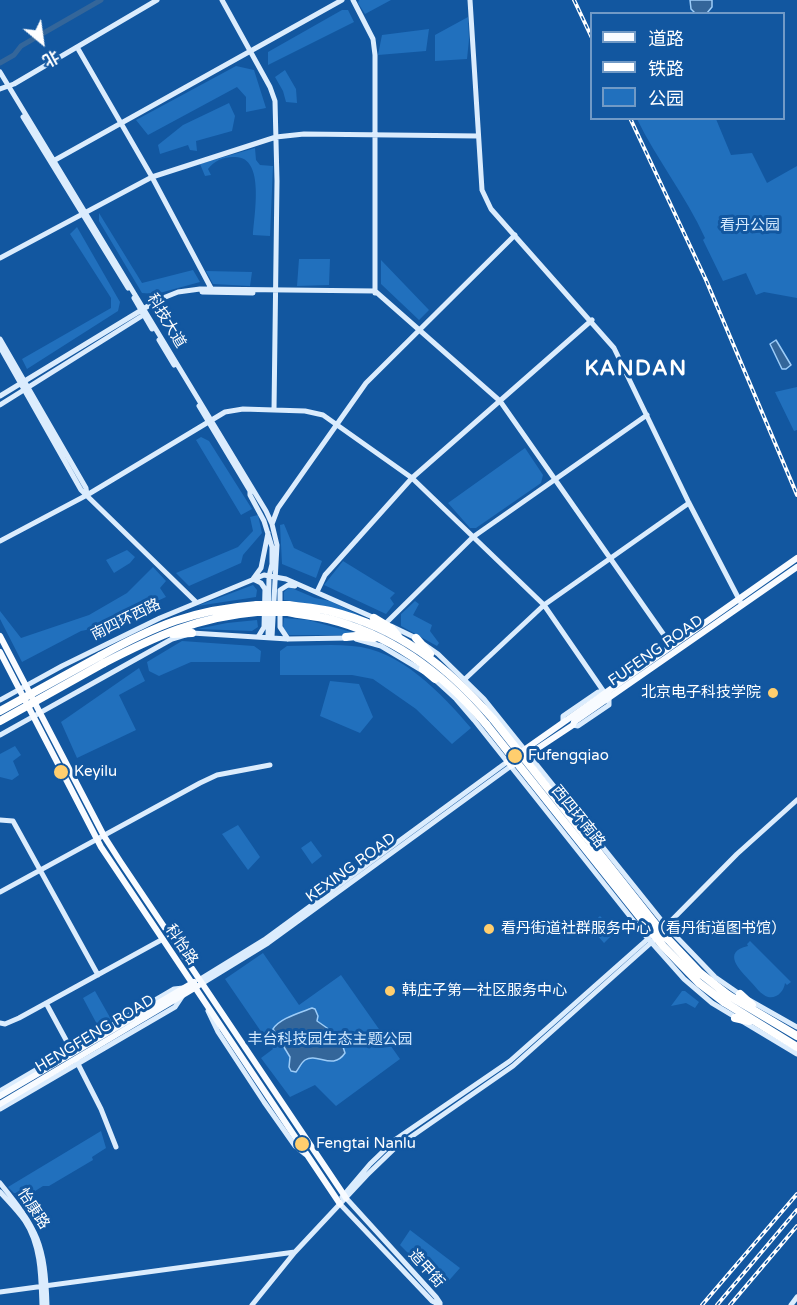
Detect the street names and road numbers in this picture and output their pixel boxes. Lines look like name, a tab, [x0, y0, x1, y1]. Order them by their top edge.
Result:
street label: 科技大道	[143, 291, 189, 351]
street label: 南四环西路	[88, 595, 164, 645]
street label: FUFENG ROAD	[605, 612, 707, 690]
street label: 西四环南路	[547, 782, 609, 852]
street label: KEXING ROAD	[303, 829, 399, 907]
street label: 科怡路	[161, 921, 201, 969]
street label: HENGFENG ROAD	[32, 991, 158, 1077]
street label: 怡康路	[13, 1185, 53, 1233]
street label: 造甲街	[404, 1246, 448, 1292]

